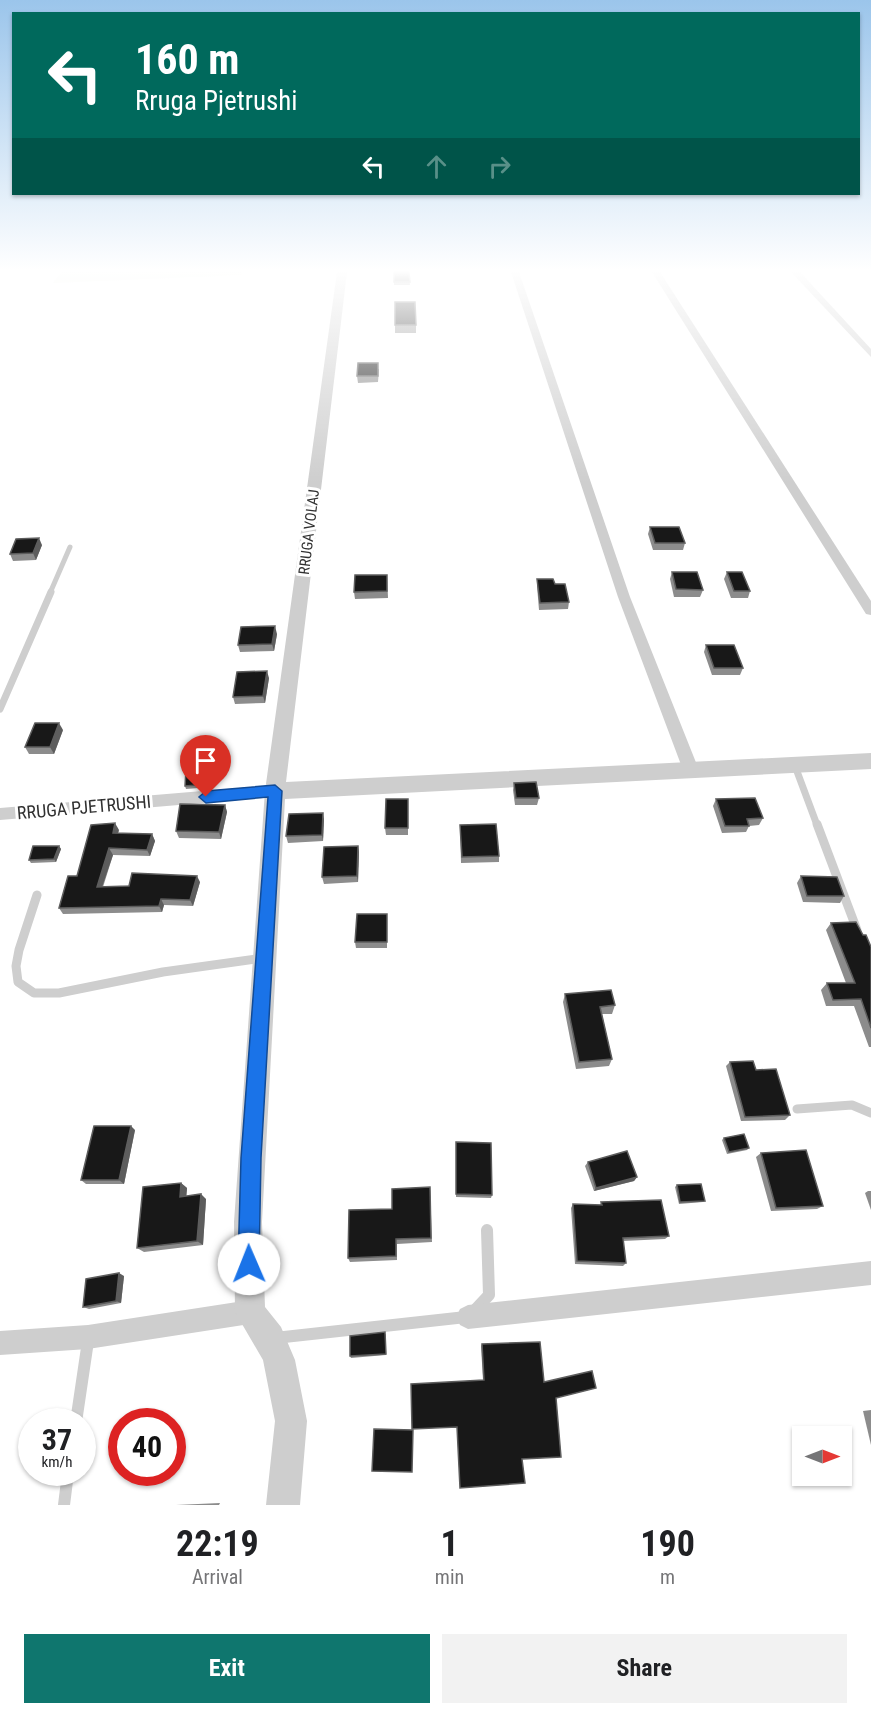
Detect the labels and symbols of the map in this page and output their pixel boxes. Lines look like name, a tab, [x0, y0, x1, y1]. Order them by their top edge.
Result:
street label: RRUGA VOLAJ	[295, 488, 323, 576]
pin	[180, 735, 231, 797]
street label: RRUGA PJETRUSHI	[16, 791, 152, 823]
position arrow	[217, 1232, 281, 1296]
speed limit sign: 40	[108, 1408, 186, 1486]
north arrow	[792, 1426, 852, 1486]

